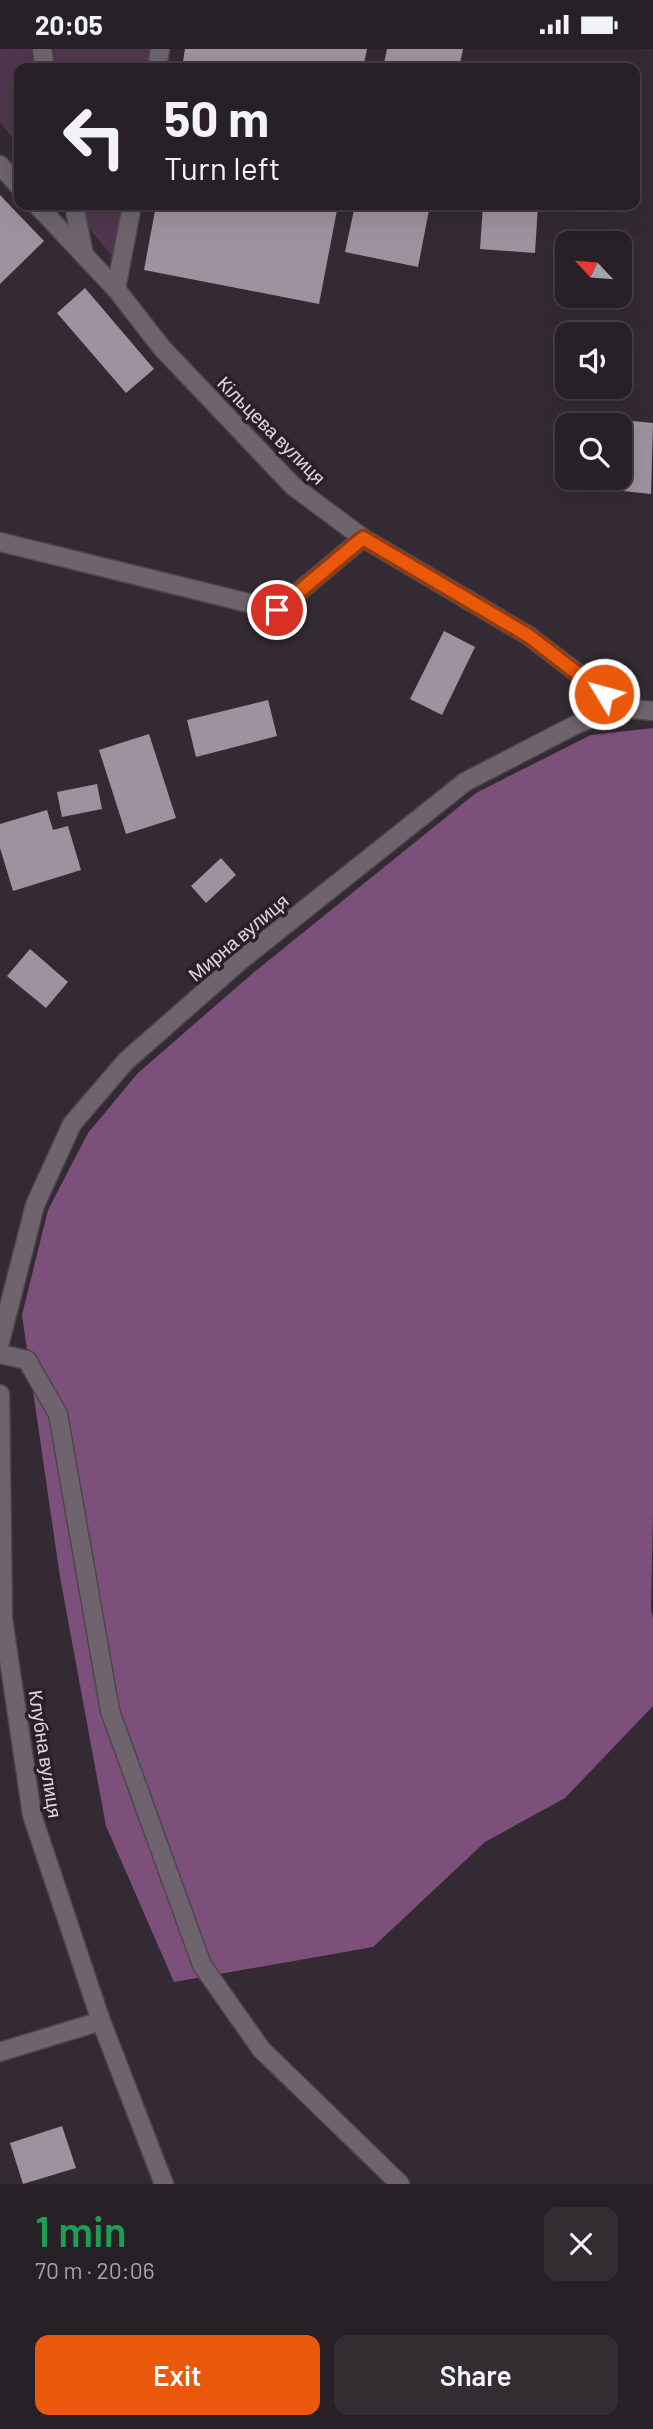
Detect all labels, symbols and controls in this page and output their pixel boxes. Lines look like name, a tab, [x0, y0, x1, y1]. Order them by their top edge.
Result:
text: 20:05	[35, 9, 103, 40]
text: 50 m	[164, 88, 269, 147]
icon: left	[49, 91, 140, 182]
text: Turn left	[164, 148, 281, 186]
north arrow	[555, 231, 632, 308]
map controls	[555, 231, 632, 490]
button: sound	[555, 322, 632, 399]
street label: Кільцева вулиця	[213, 371, 331, 489]
button: search	[555, 413, 632, 490]
pin	[247, 580, 307, 640]
icon: arrive	[258, 591, 296, 629]
position arrow	[567, 657, 641, 731]
street label: Мирна вулиця	[183, 888, 293, 986]
street label: Клубна вулиця	[25, 1688, 67, 1820]
text: 1 min	[35, 2205, 127, 2255]
button: close	[544, 2207, 618, 2281]
text: 70 m · 20:06	[35, 2256, 155, 2284]
button: Exit	[35, 2335, 320, 2415]
button: Share	[334, 2335, 618, 2415]

